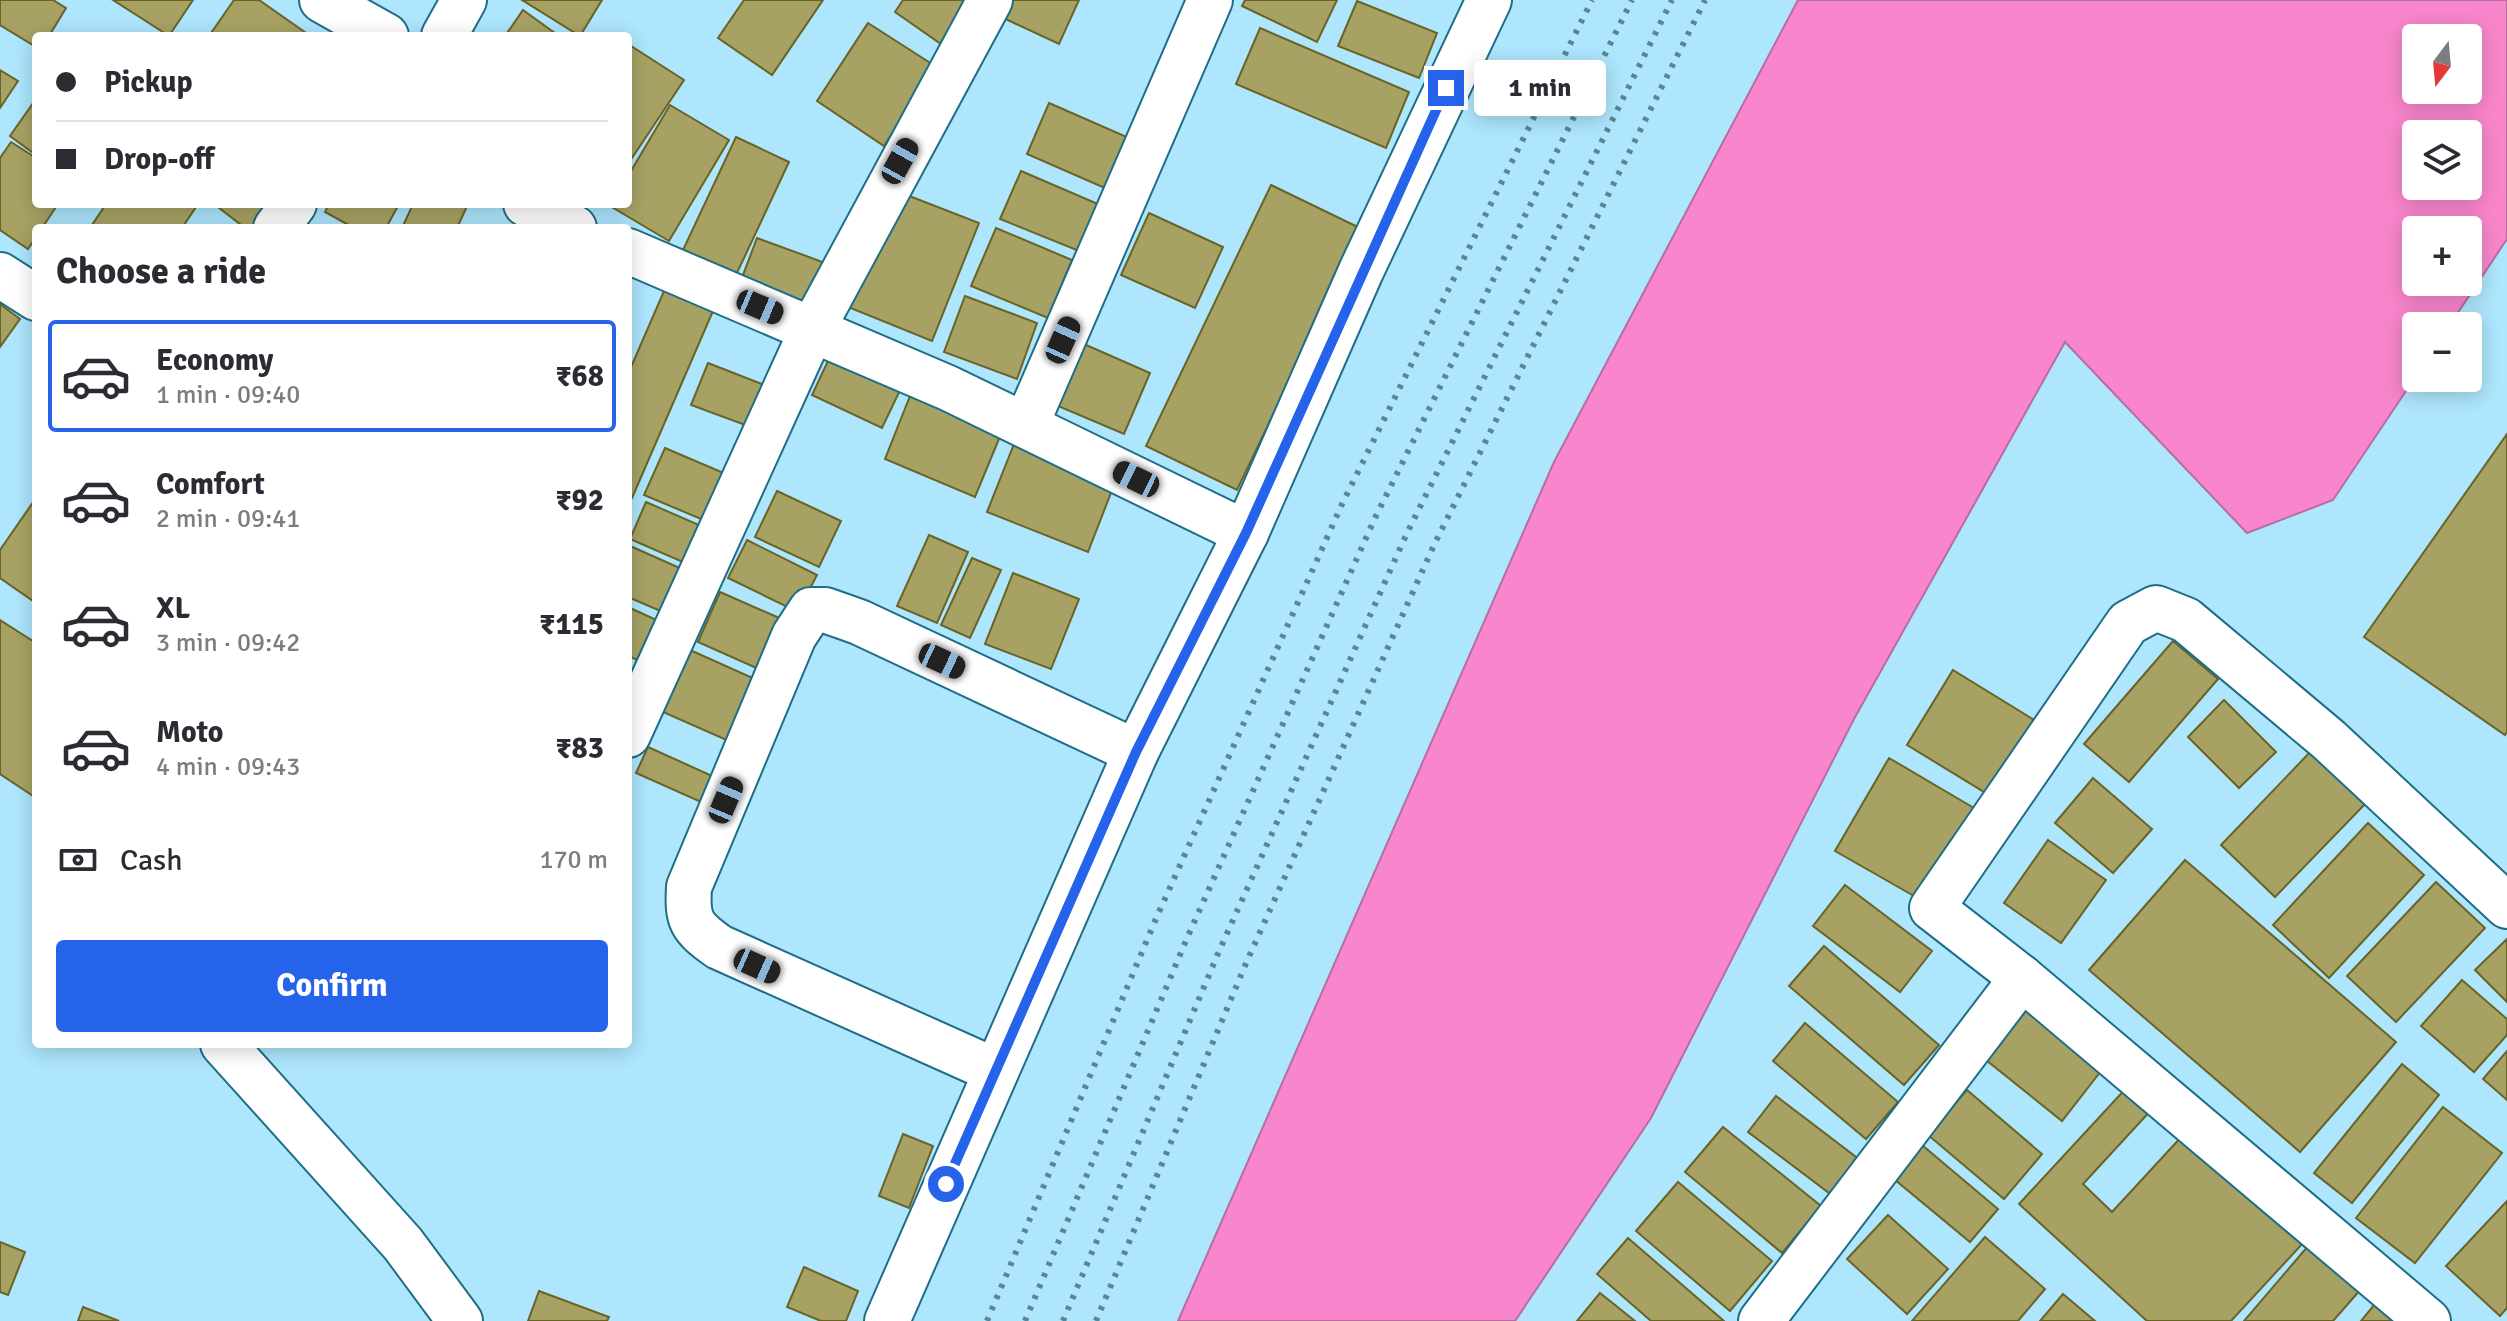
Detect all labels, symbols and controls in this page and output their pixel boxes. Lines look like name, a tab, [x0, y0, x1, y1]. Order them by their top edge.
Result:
north arrow	[2402, 24, 2482, 104]
map controls	[2402, 24, 2482, 392]
callout: 1 min	[1474, 60, 1606, 116]
text: Pickup	[104, 64, 193, 101]
route end	[1428, 70, 1464, 106]
text: 1 min	[1509, 72, 1571, 104]
button: layers	[2402, 120, 2482, 200]
car	[878, 134, 922, 188]
text: Drop-off	[104, 141, 214, 178]
button: +	[2402, 216, 2482, 296]
text: Choose a ride	[56, 249, 266, 294]
car	[733, 287, 787, 327]
button: −	[2402, 312, 2482, 392]
car	[1042, 313, 1084, 367]
icon: car	[60, 340, 132, 412]
text: Economy	[156, 342, 273, 379]
text: ₹68	[555, 358, 604, 395]
text: 1 min · 09:40	[156, 379, 300, 411]
car	[1109, 458, 1163, 500]
icon: car	[60, 464, 132, 536]
text: Comfort	[156, 466, 265, 503]
text: ₹92	[555, 482, 604, 519]
text: 2 min · 09:41	[156, 503, 300, 535]
icon: car	[60, 588, 132, 660]
text: XL	[156, 590, 190, 627]
text: ₹115	[539, 606, 604, 643]
text: 3 min · 09:42	[156, 627, 300, 659]
car	[915, 640, 969, 682]
icon: car	[60, 712, 132, 784]
text: Moto	[156, 714, 223, 751]
text: ₹83	[555, 730, 604, 767]
text: 4 min · 09:43	[156, 751, 300, 783]
car	[706, 773, 746, 827]
icon: cash	[56, 838, 100, 882]
text: Cash	[120, 842, 183, 879]
text: 170 m	[539, 844, 608, 876]
button: Confirm	[56, 940, 608, 1032]
car	[730, 945, 784, 987]
route start	[928, 1166, 964, 1202]

